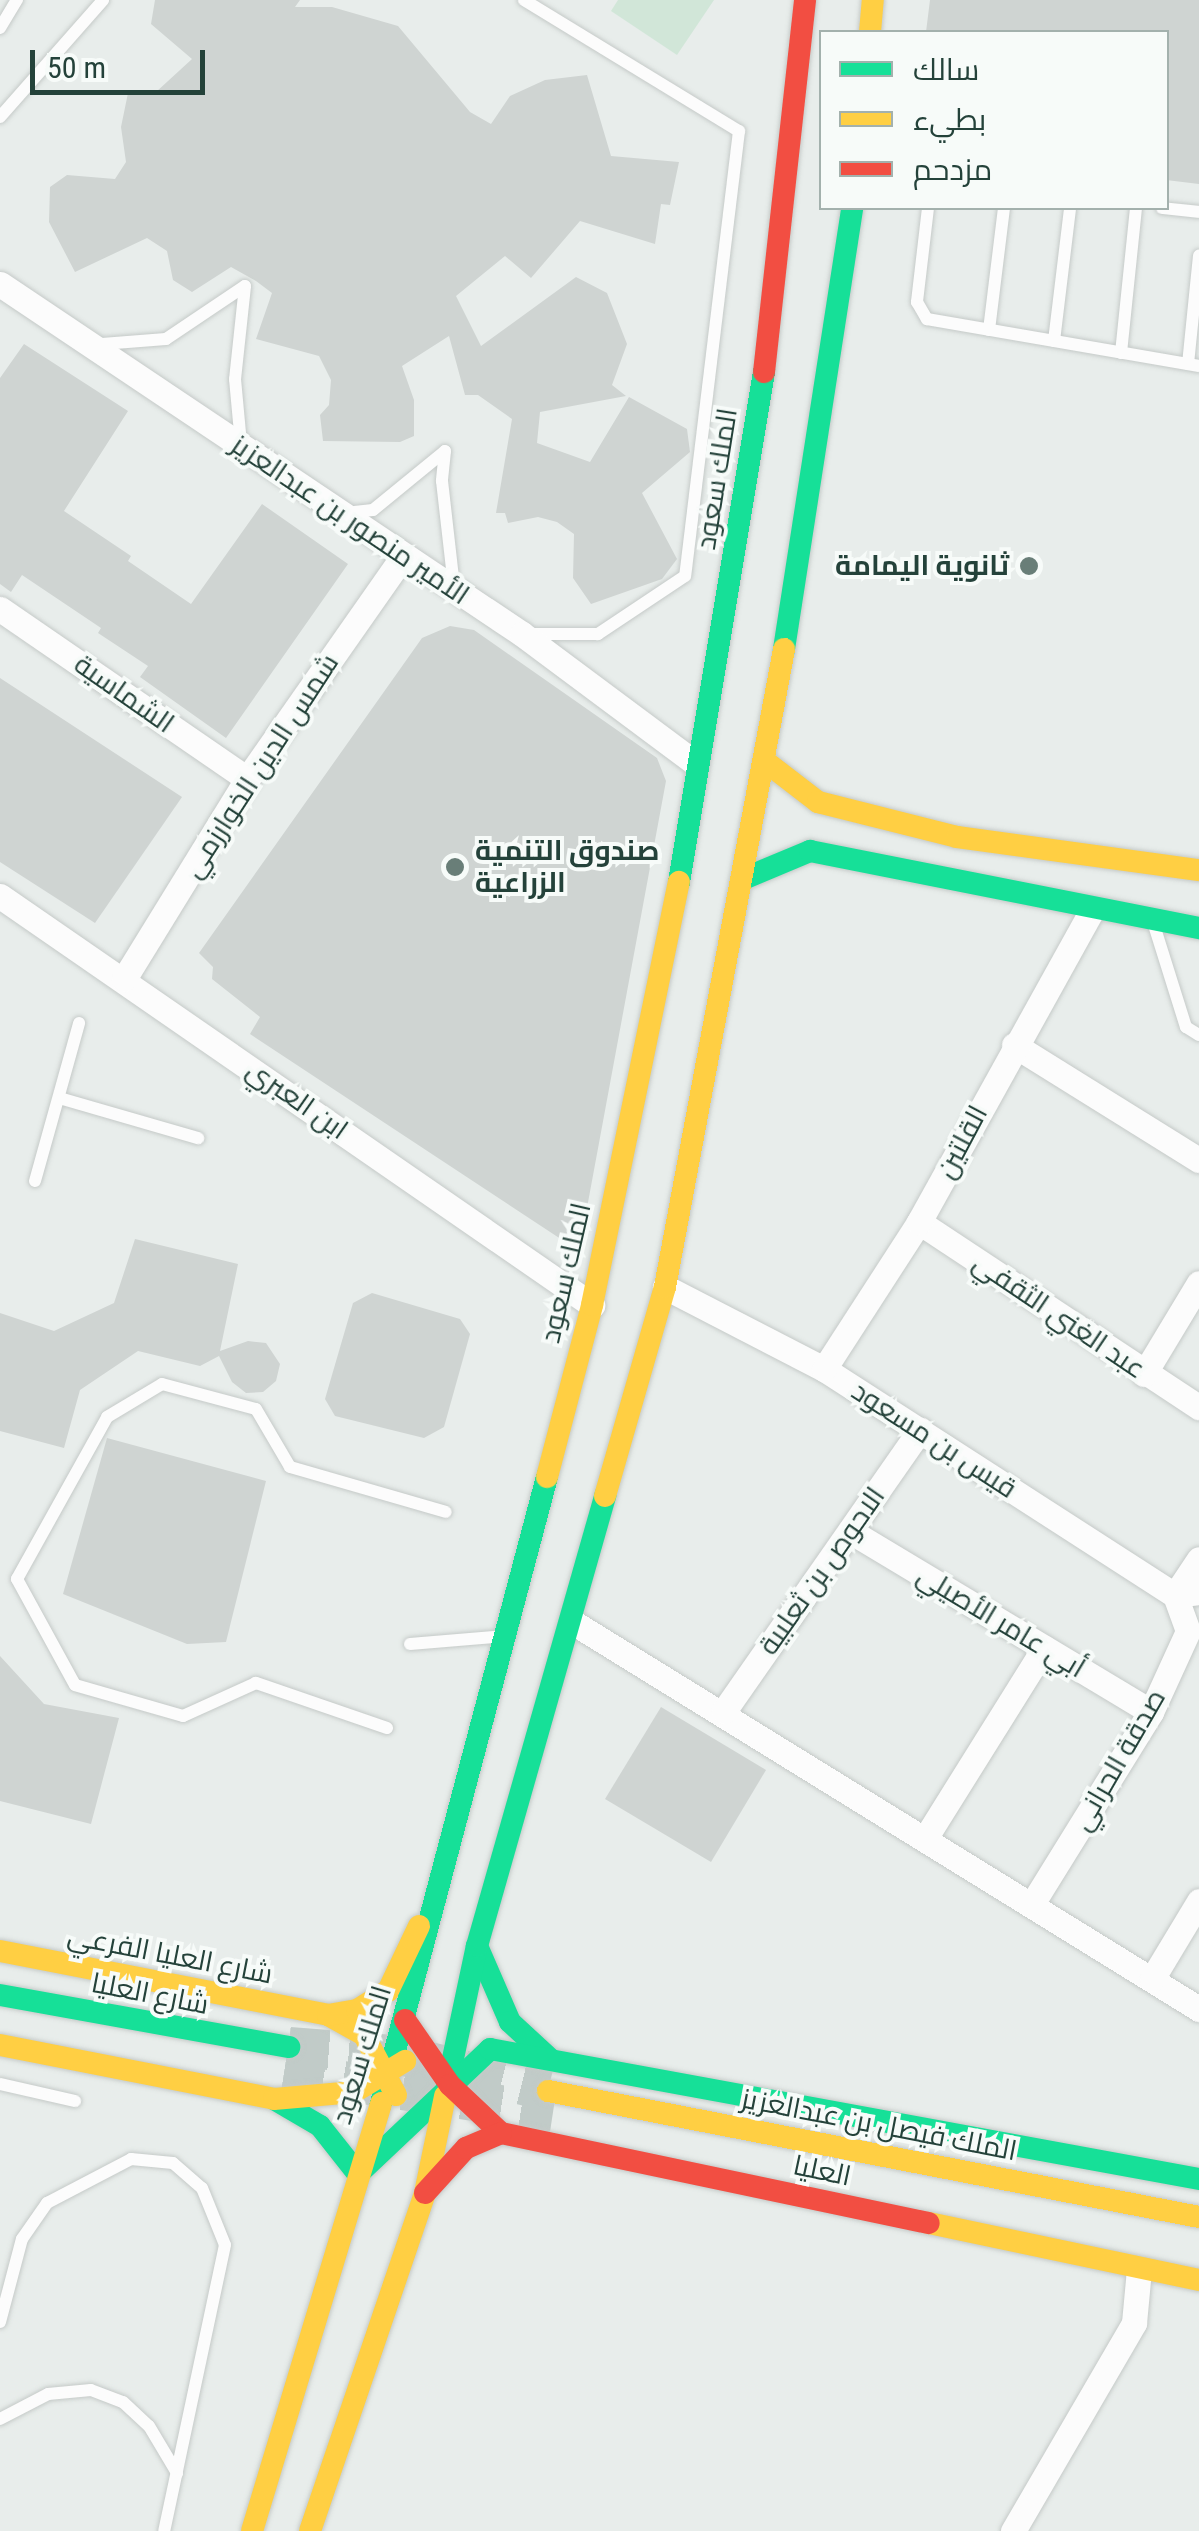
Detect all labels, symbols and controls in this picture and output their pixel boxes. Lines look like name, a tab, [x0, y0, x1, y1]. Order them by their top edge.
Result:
scale bar	[35, 30, 210, 92]
legend	[819, 30, 1169, 210]
text: 50 m	[47, 50, 106, 85]
text: سالك	[913, 52, 979, 87]
text: بطيء	[913, 102, 986, 137]
text: مزدحم	[913, 152, 992, 187]
street label: الملك سعود	[689, 406, 745, 552]
street label: الأمير منصور بن عبدالعزيز	[225, 428, 475, 612]
place label: ثانوية اليمامة	[835, 549, 1009, 583]
marker: ثانوية اليمامة	[1018, 555, 1040, 577]
street label: الشماسية	[68, 648, 180, 740]
street label: شمس الدين الخوارزمي	[176, 648, 346, 884]
place label: صندوق التنمية الزراعية	[475, 834, 660, 900]
marker: صندوق التنمية الزراعية	[444, 856, 466, 878]
street label: ابن العبري	[240, 1053, 354, 1147]
street label: القلتين	[929, 1100, 995, 1184]
street label: الملك سعود	[534, 1200, 598, 1346]
street label: عبد الغني الثقفي	[966, 1246, 1152, 1386]
street label: قيس بن مسعود	[845, 1374, 1023, 1506]
street label: الاحوص بن ثعلبية	[752, 1481, 892, 1661]
street label: أبي عامر الأصيلي	[911, 1559, 1091, 1685]
street label: صدقة الحراني	[1065, 1683, 1173, 1837]
street label: شارع العليا الفرعي	[65, 1919, 275, 1991]
street label: شارع العليا	[88, 1966, 212, 2022]
street label: الملك سعود	[325, 1982, 399, 2128]
street label: الملك فيصل بن عبدالعزيز	[738, 2082, 1020, 2168]
street label: العليا	[790, 2149, 854, 2193]

